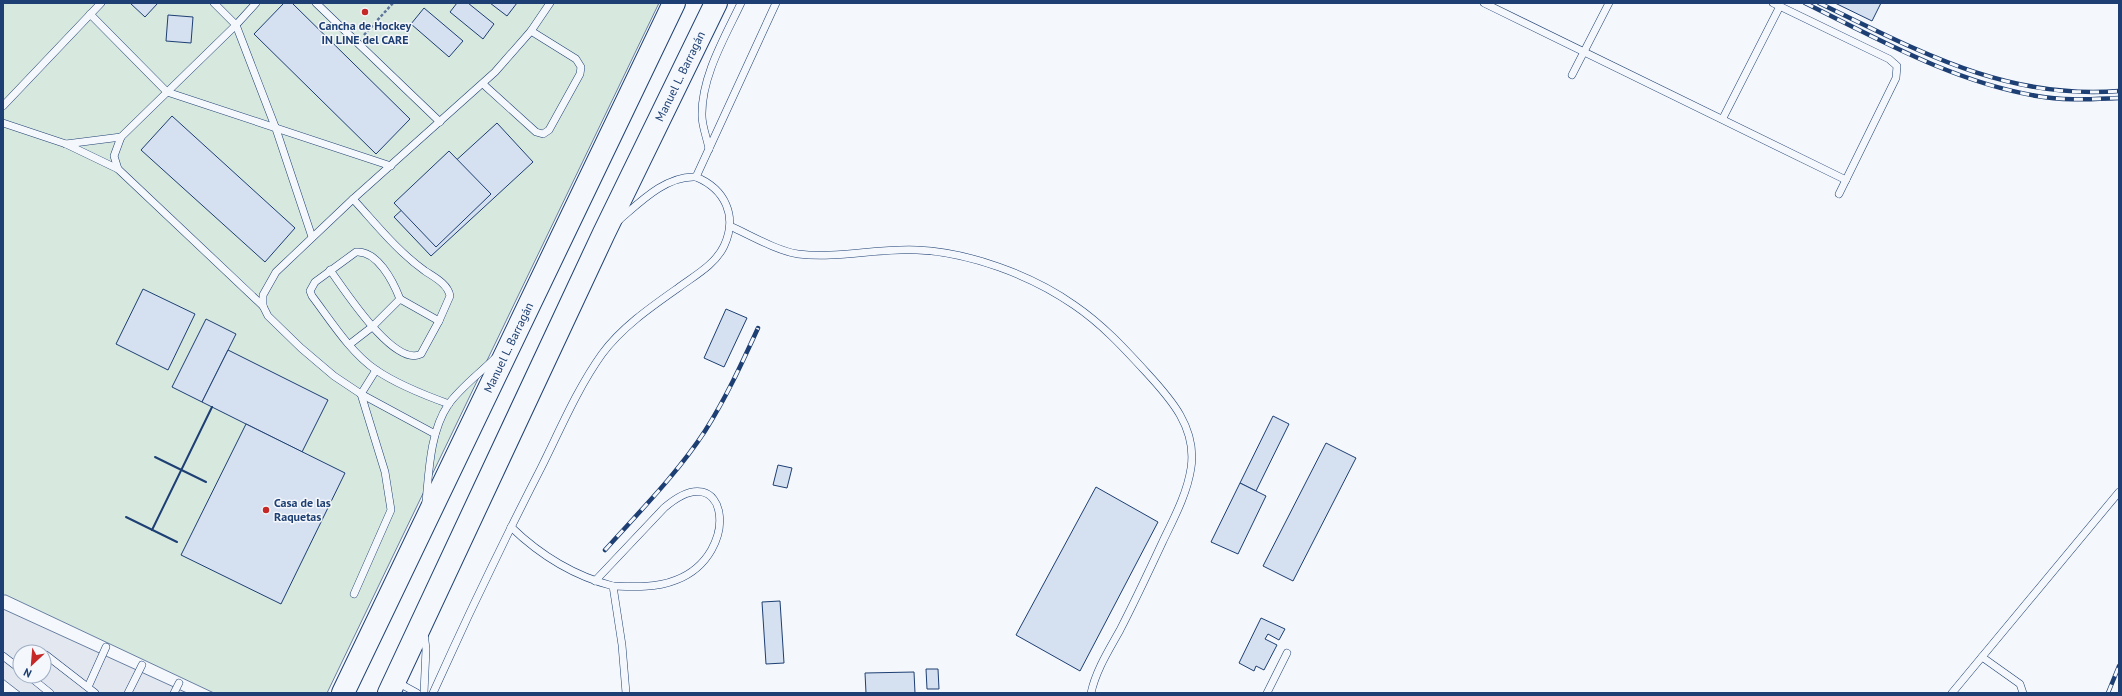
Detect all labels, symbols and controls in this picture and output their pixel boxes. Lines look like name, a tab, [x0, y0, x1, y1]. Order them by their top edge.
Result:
marker: Cancha de Hockey IN LINE del CARE	[360, 7, 370, 17]
place label: Cancha de Hockey IN LINE del CARE	[319, 18, 411, 47]
street label: Manuel L. Barragán	[652, 29, 708, 124]
street label: Manuel L. Barragán	[480, 300, 536, 395]
place label: Casa de las Raquetas	[274, 495, 331, 524]
marker: Casa de las Raquetas	[261, 505, 271, 515]
north arrow	[12, 644, 52, 684]
text: N	[21, 665, 34, 681]

